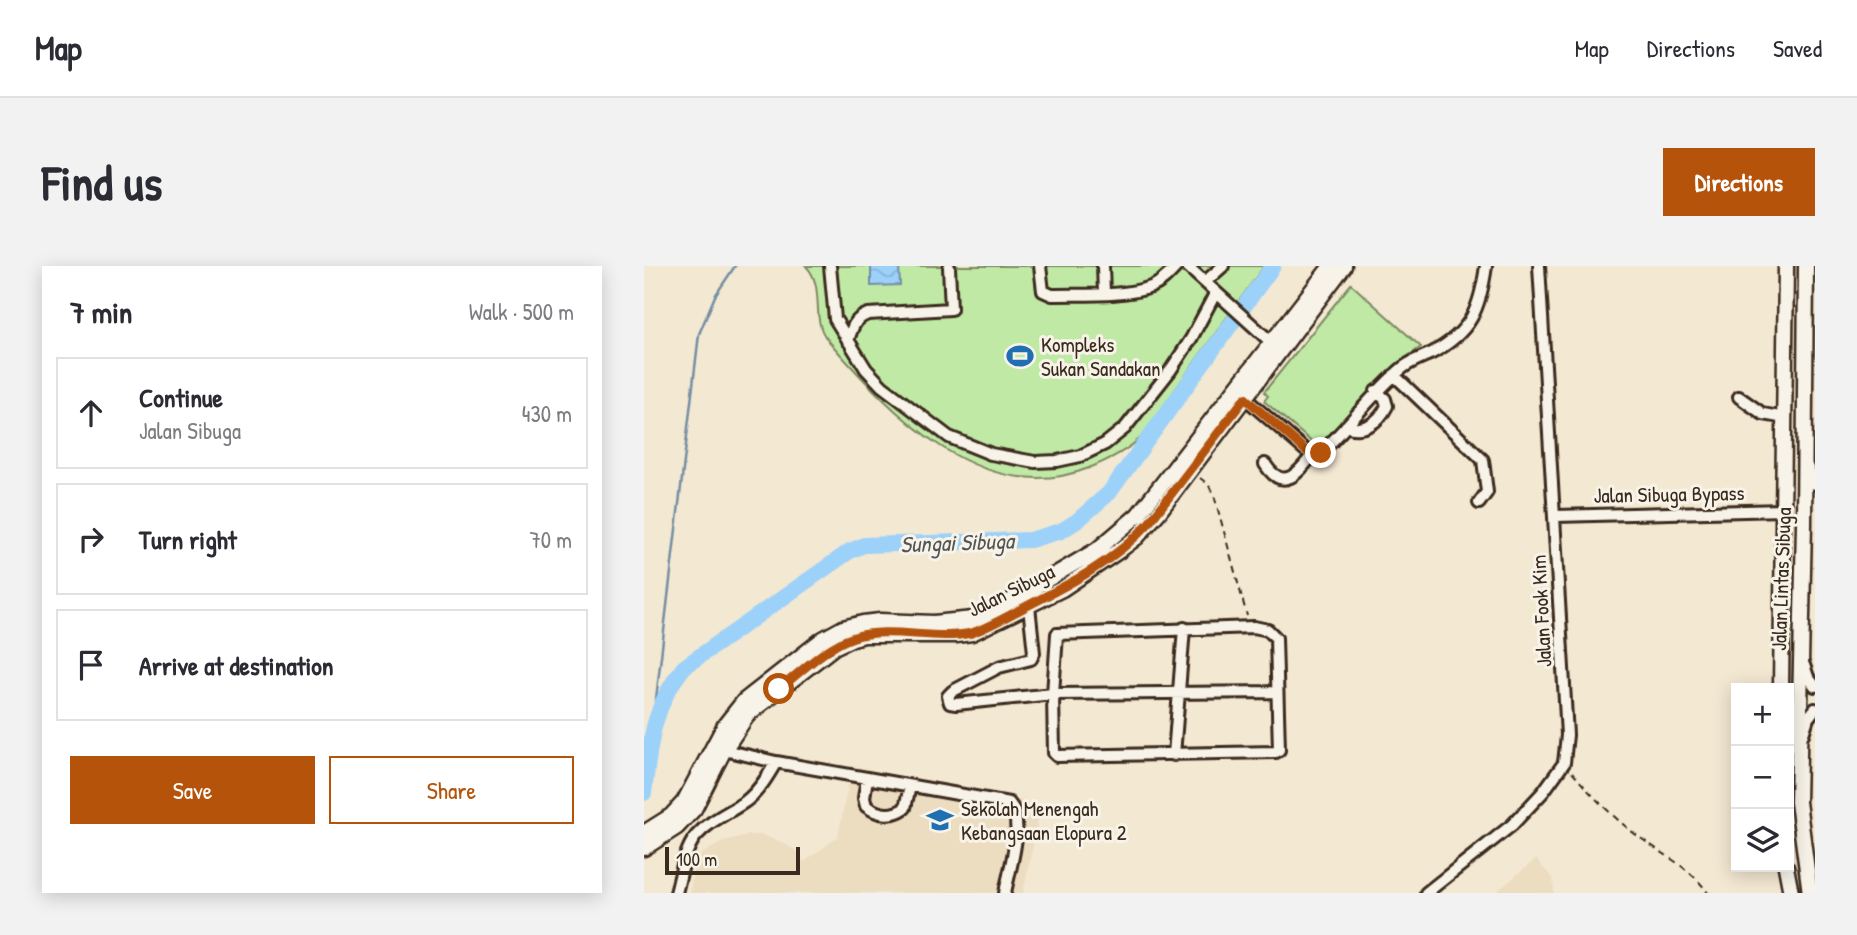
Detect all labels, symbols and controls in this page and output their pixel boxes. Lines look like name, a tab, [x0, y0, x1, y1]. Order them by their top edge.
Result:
text: Map	[35, 26, 82, 70]
text: Map	[1575, 32, 1609, 64]
text: Directions	[1647, 32, 1735, 64]
text: Saved	[1773, 32, 1822, 64]
button: Directions	[1663, 148, 1815, 216]
text: Find us	[42, 149, 162, 215]
text: 7 min	[70, 292, 132, 332]
text: Walk · 500 m	[469, 296, 574, 327]
place label: Kompleks Sukan Sandakan	[1041, 330, 1161, 383]
sports icon: Kompleks Sukan Sandakan	[1005, 341, 1035, 371]
text: Continue	[139, 380, 223, 415]
icon: ahead	[72, 394, 110, 432]
text: 430 m	[522, 398, 572, 429]
text: Jalan Sibuga	[139, 415, 241, 446]
route end	[1305, 437, 1336, 468]
street label: Jalan Sibuga Bypass	[1593, 478, 1745, 510]
street label: Jalan Lintas Sibuga	[1764, 507, 1798, 651]
icon: right	[72, 520, 110, 558]
text: Turn right	[139, 522, 237, 557]
text: 70 m	[529, 524, 572, 555]
water label: Sungai Sibuga	[900, 524, 1016, 560]
street label: Jalan Fook Kim	[1524, 554, 1558, 668]
street label: Jalan Sibuga	[963, 557, 1059, 623]
icon: arrive	[72, 646, 110, 684]
text: Arrive at destination	[139, 648, 334, 683]
route start	[763, 673, 794, 704]
map controls	[1731, 683, 1794, 872]
button: +	[1731, 683, 1794, 746]
button: −	[1731, 746, 1794, 809]
button: Save	[70, 756, 315, 824]
button: Share	[329, 756, 574, 824]
place label: Sekolah Menengah Kebangsaan Elopura 2	[961, 794, 1127, 847]
school or university icon: Sekolah Menengah Kebangsaan Elopura 2	[925, 805, 955, 835]
button: layers	[1731, 809, 1794, 872]
scale bar	[665, 844, 800, 876]
text: 100 m	[676, 846, 717, 872]

